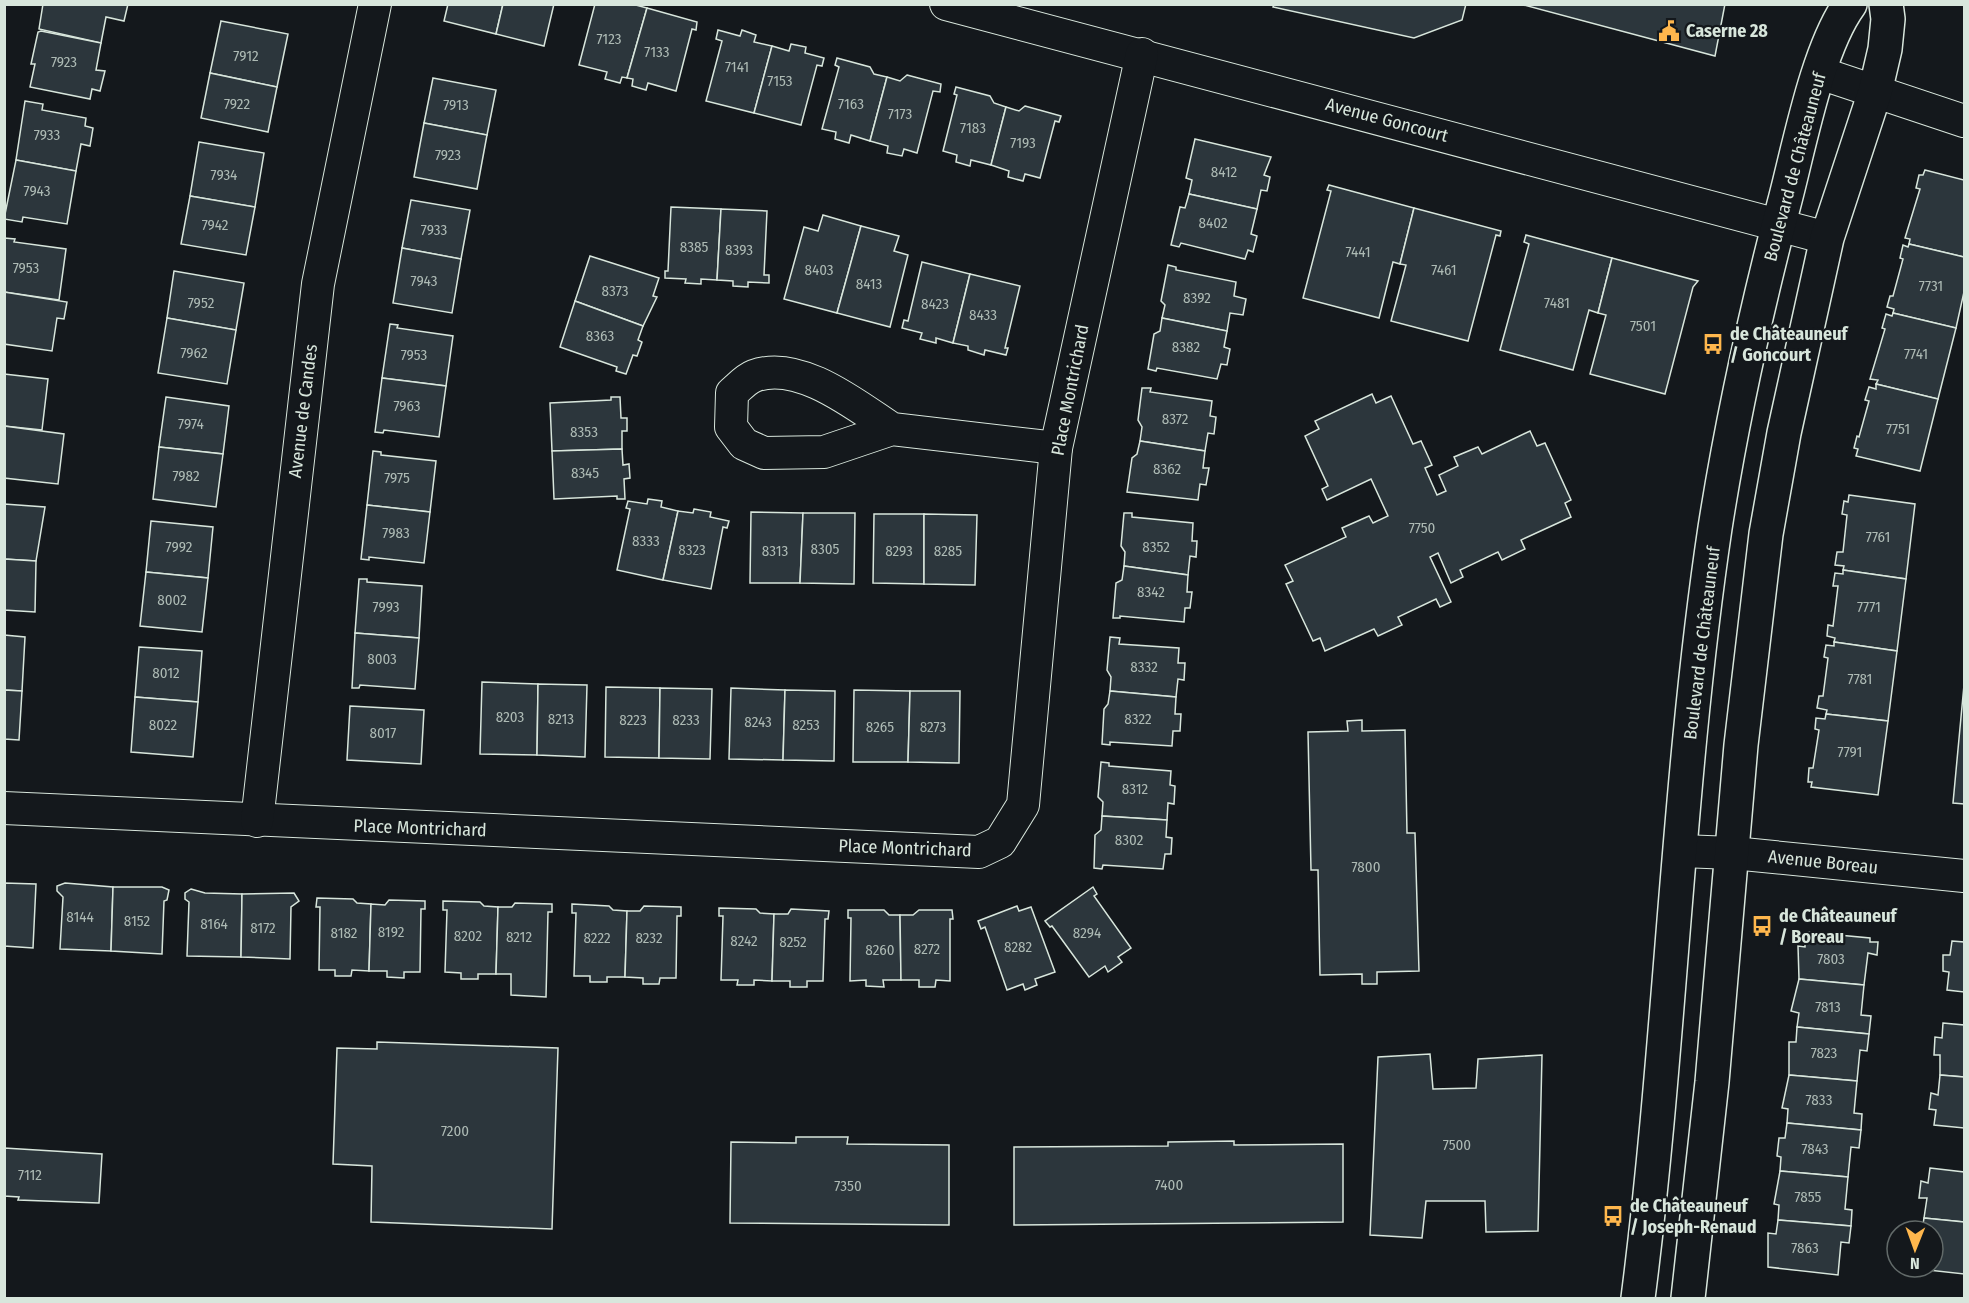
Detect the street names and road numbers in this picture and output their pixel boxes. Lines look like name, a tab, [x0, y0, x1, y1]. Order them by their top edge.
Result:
street label: Boulevard de Châteauneuf	[1759, 69, 1831, 264]
street label: Avenue Goncourt	[1323, 93, 1451, 147]
street label: Place Montrichard	[1047, 323, 1093, 457]
street label: Avenue de Candes	[284, 343, 322, 479]
street label: Boulevard de Châteauneuf	[1679, 544, 1725, 741]
street label: Place Montrichard	[353, 815, 487, 841]
street label: Place Montrichard	[838, 835, 972, 861]
street label: Avenue Boreau	[1767, 845, 1879, 879]

